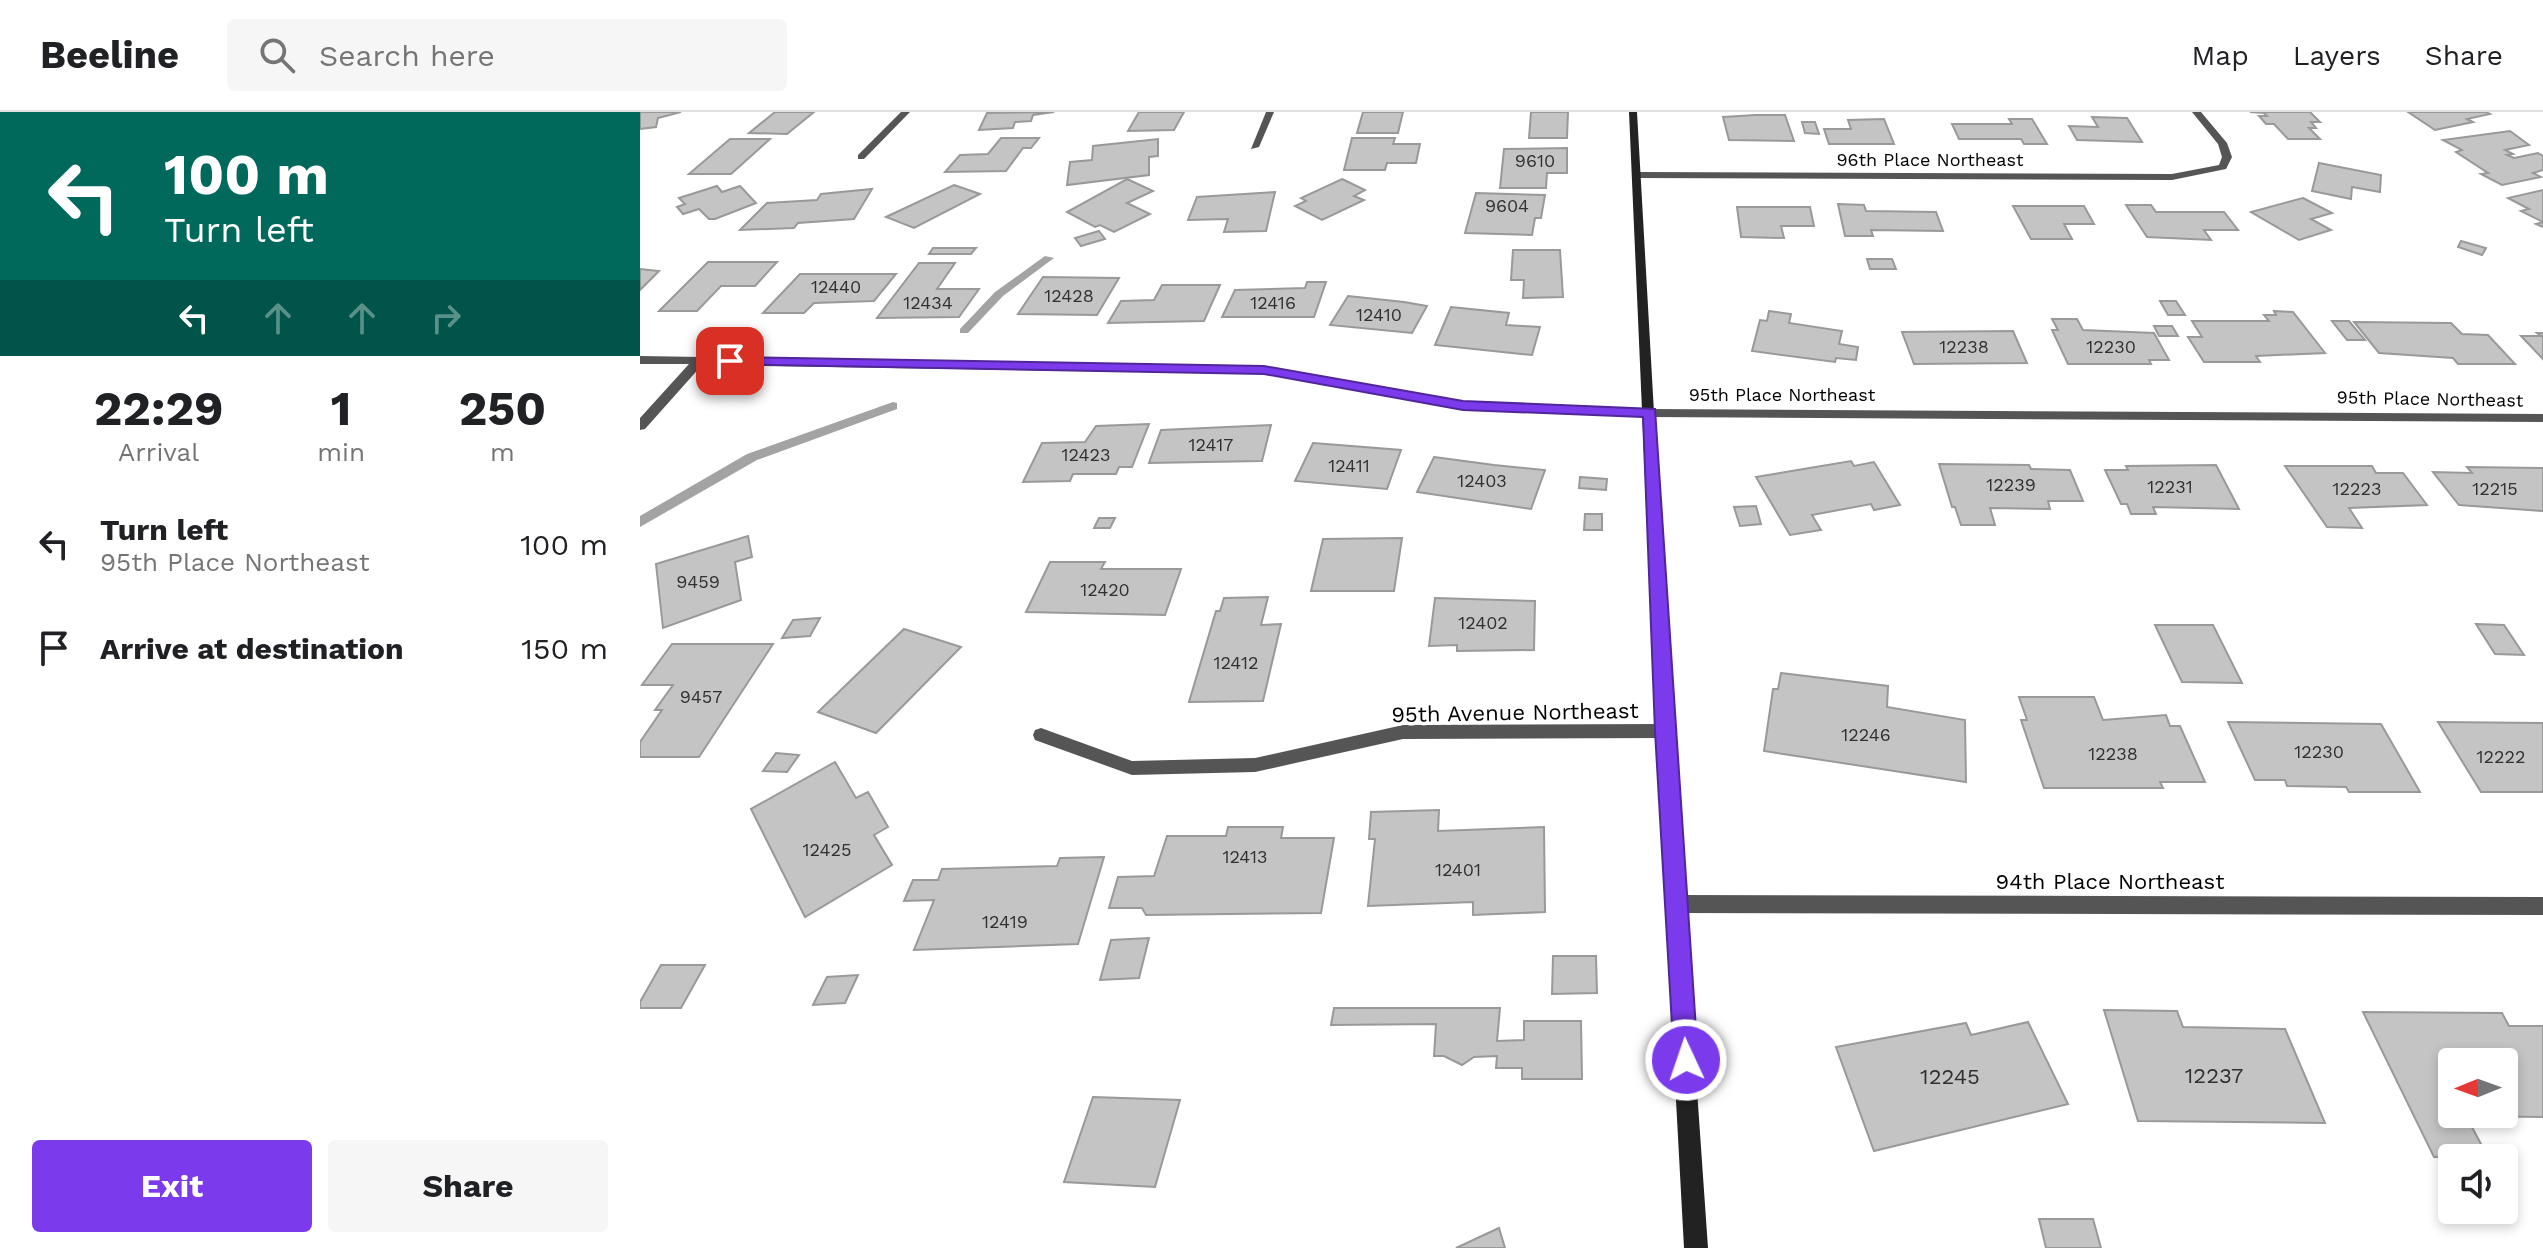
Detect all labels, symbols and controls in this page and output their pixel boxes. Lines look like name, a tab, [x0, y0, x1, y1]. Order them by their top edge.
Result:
search box	[227, 19, 787, 91]
text: Beeline	[40, 33, 179, 77]
icon: search	[255, 33, 299, 77]
text: Search here	[319, 38, 495, 73]
text: Map	[2192, 39, 2249, 72]
text: Layers	[2293, 39, 2381, 72]
text: Share	[2425, 39, 2503, 72]
text: 100 m	[164, 142, 329, 208]
icon: left	[32, 144, 136, 248]
street label: 96th Place Northeast	[1836, 149, 2024, 170]
house number: 9610	[1515, 150, 1555, 171]
house number: 9604	[1485, 195, 1529, 216]
text: Turn left	[164, 209, 314, 251]
house number: 12440	[811, 276, 861, 297]
house number: 12428	[1044, 285, 1094, 306]
house number: 12434	[903, 292, 953, 313]
house number: 12416	[1250, 292, 1296, 313]
icon: left	[172, 296, 216, 340]
icon: ahead	[256, 296, 300, 340]
icon: ahead	[340, 296, 384, 340]
icon: right	[424, 296, 468, 340]
house number: 12410	[1356, 304, 1402, 325]
pin	[696, 327, 764, 395]
house number: 12238	[1939, 336, 1989, 357]
house number: 12230	[2086, 336, 2136, 357]
icon: arrive	[708, 339, 752, 383]
text: 22:29	[94, 380, 224, 437]
text: 1	[331, 380, 352, 437]
text: 250	[459, 380, 546, 437]
street label: 95th Place Northeast	[1689, 384, 1876, 405]
street label: 95th Place Northeast	[2337, 386, 2524, 411]
house number: 12417	[1189, 434, 1233, 455]
text: Arrival	[118, 437, 199, 467]
text: min	[317, 437, 365, 467]
text: m	[490, 437, 515, 467]
house number: 12423	[1062, 444, 1110, 465]
house number: 12411	[1328, 455, 1370, 476]
house number: 12403	[1457, 470, 1507, 491]
house number: 12239	[1986, 474, 2036, 495]
house number: 12231	[2147, 476, 2193, 497]
house number: 12223	[2333, 478, 2382, 499]
house number: 12215	[2472, 478, 2518, 499]
text: Turn left	[100, 512, 228, 547]
icon: left	[32, 522, 76, 566]
text: 100 m	[520, 527, 608, 562]
text: 95th Place Northeast	[100, 547, 370, 577]
house number: 9459	[676, 571, 720, 592]
house number: 12420	[1080, 579, 1130, 600]
house number: 12402	[1458, 612, 1508, 633]
icon: arrive	[32, 626, 76, 670]
text: Arrive at destination	[100, 631, 404, 666]
text: 150 m	[521, 631, 608, 666]
house number: 12412	[1213, 652, 1259, 673]
house number: 9457	[680, 686, 722, 707]
street label: 95th Avenue Northeast	[1391, 698, 1639, 727]
house number: 12246	[1841, 724, 1891, 745]
house number: 12230	[2294, 741, 2344, 762]
house number: 12238	[2088, 743, 2138, 764]
house number: 12222	[2477, 746, 2526, 767]
house number: 12425	[803, 839, 851, 860]
house number: 12413	[1222, 846, 1268, 867]
house number: 12401	[1435, 859, 1481, 880]
street label: 94th Place Northeast	[1996, 869, 2224, 894]
house number: 12419	[982, 911, 1028, 932]
position arrow	[1644, 1018, 1728, 1102]
north arrow	[2438, 1048, 2518, 1128]
map controls	[2438, 1048, 2518, 1224]
house number: 12237	[2185, 1063, 2243, 1088]
house number: 12245	[1920, 1064, 1980, 1089]
button: Exit	[32, 1140, 312, 1232]
button: Share	[328, 1140, 608, 1232]
button: sound	[2438, 1144, 2518, 1224]

